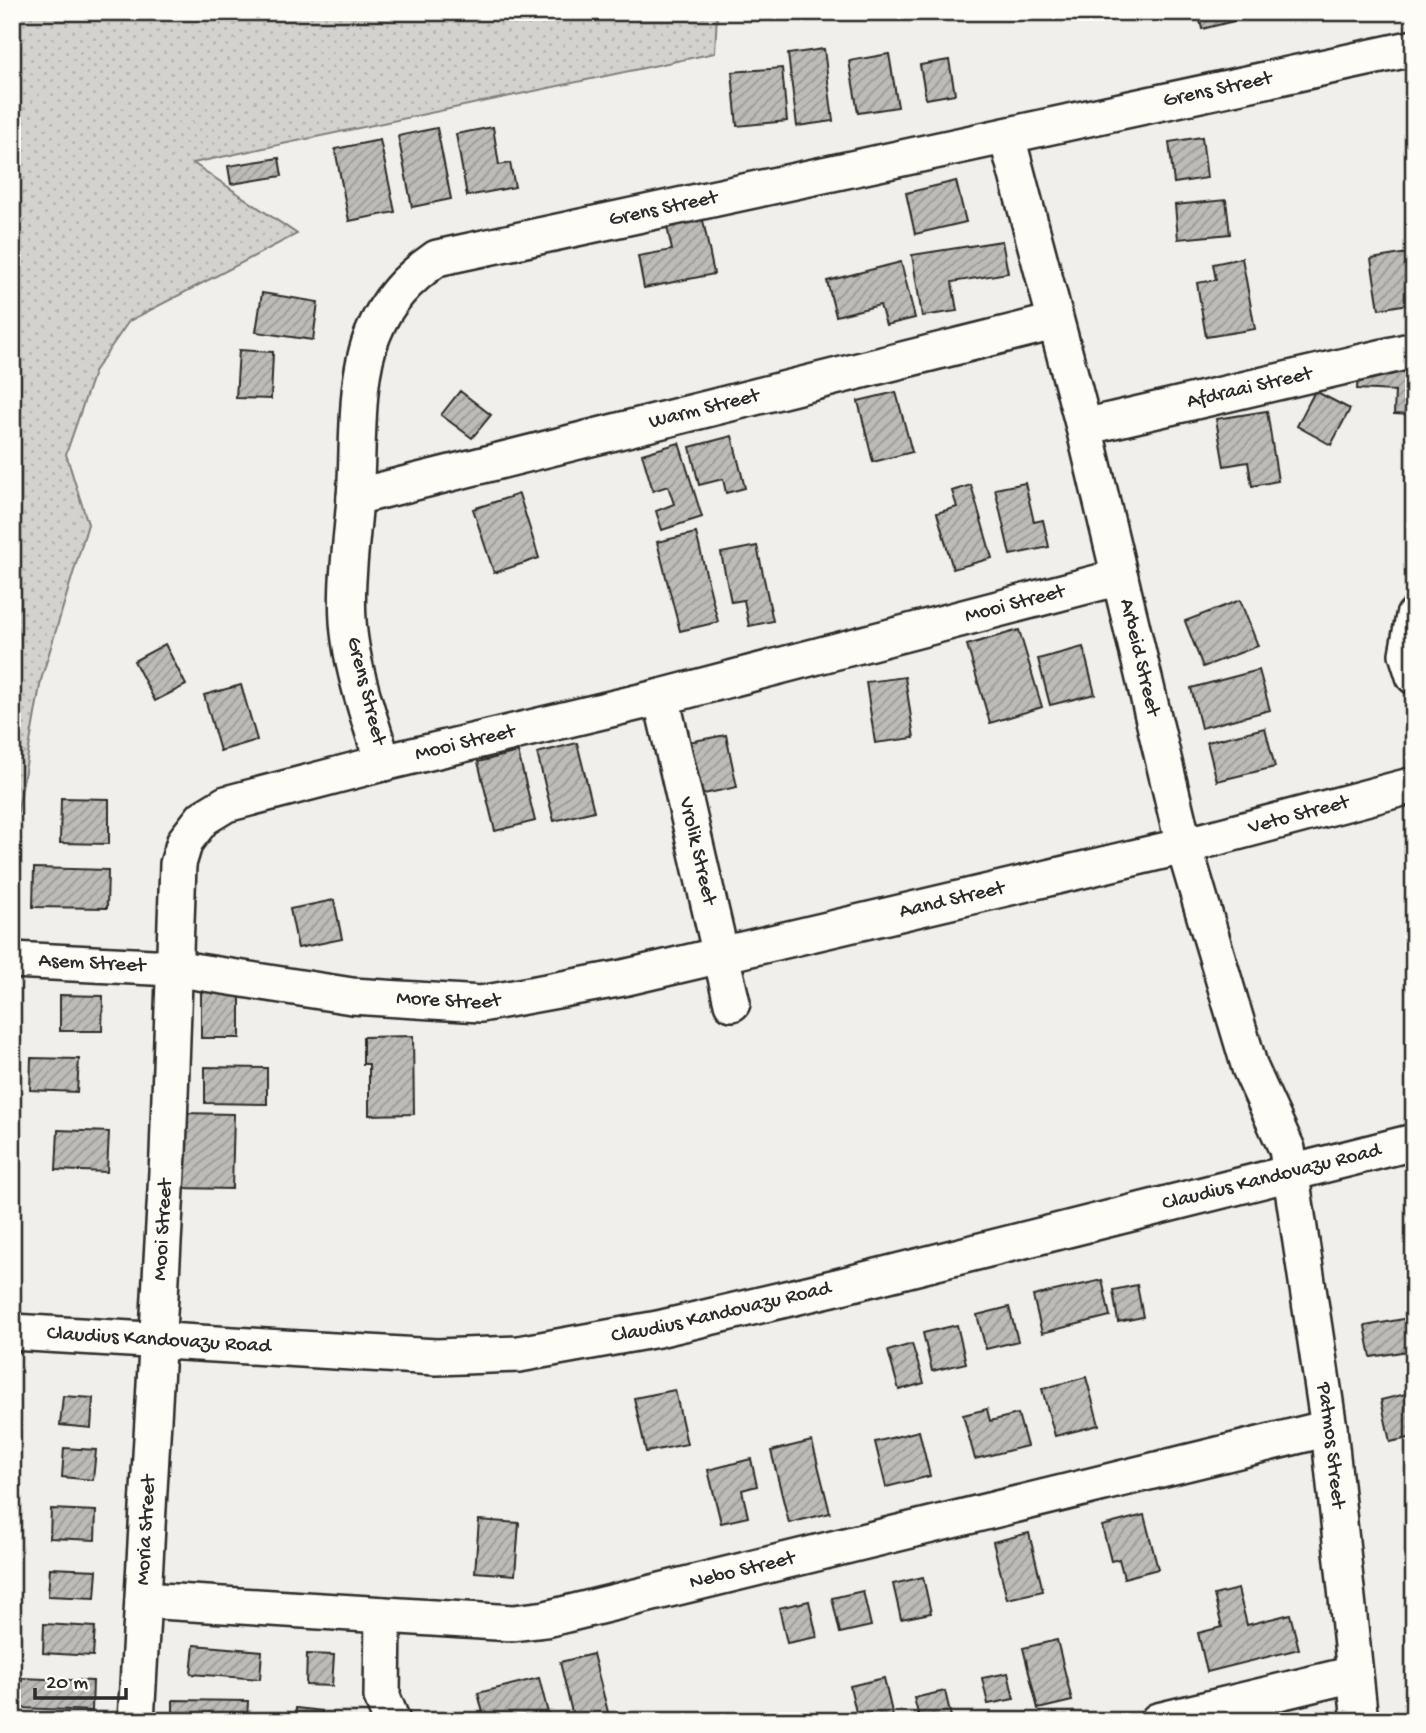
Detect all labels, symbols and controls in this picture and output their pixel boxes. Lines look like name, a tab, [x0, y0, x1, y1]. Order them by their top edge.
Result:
street label: Grens Street	[1161, 66, 1277, 114]
street label: Grens Street	[607, 185, 722, 233]
street label: Afdraai Street	[1185, 361, 1317, 415]
street label: Warm Street	[646, 383, 764, 435]
street label: Mooi Street	[962, 579, 1070, 629]
street label: Arbeid Street	[1113, 596, 1166, 721]
street label: Grens Street	[340, 635, 391, 750]
street label: Mooi Street	[413, 719, 520, 767]
street label: Veto Street	[1245, 790, 1354, 841]
street label: Vrolik Street	[672, 794, 722, 909]
street label: Aand Street	[897, 876, 1010, 925]
street label: Asem Street	[38, 949, 148, 979]
street label: More Street	[395, 986, 505, 1017]
street label: Claudius Kandovazu Road	[1160, 1138, 1385, 1217]
street label: Mooi Street	[148, 1176, 179, 1281]
street label: Claudius Kandovazu Road	[609, 1276, 835, 1350]
street label: Claudius Kandovazu Road	[46, 1322, 273, 1360]
street label: Patmos Street	[1310, 1380, 1350, 1512]
street label: Moria Street	[131, 1472, 162, 1586]
street label: Nebo Street	[687, 1546, 800, 1596]
scale bar	[35, 1656, 126, 1700]
text: 20 m	[46, 1672, 88, 1697]

